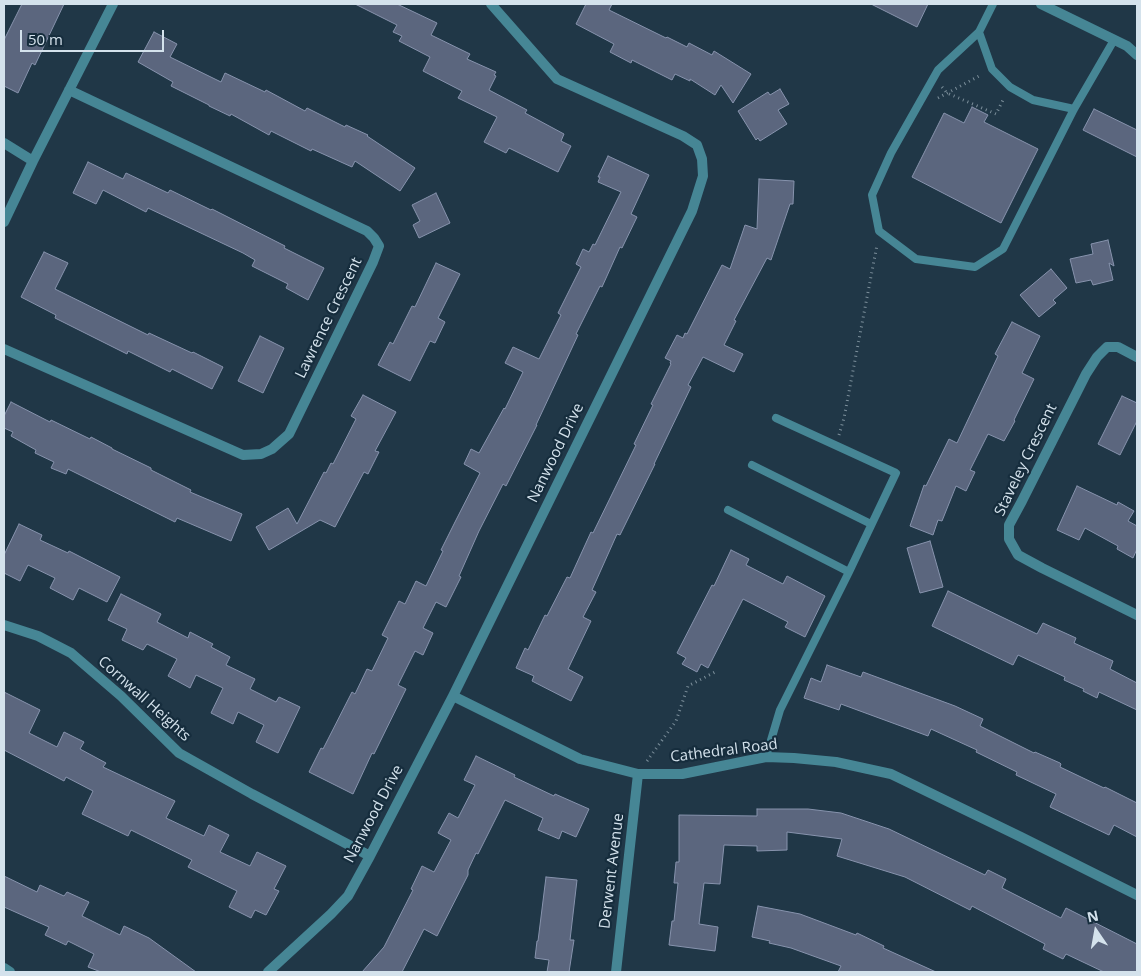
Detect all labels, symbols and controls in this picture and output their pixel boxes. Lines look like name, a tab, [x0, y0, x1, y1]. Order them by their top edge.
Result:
scale bar	[22, 20, 166, 52]
text: 50 m	[28, 29, 63, 49]
street label: Lawrence Crescent	[292, 255, 366, 381]
street label: Nanwood Drive	[524, 400, 588, 506]
street label: Staveley Crescent	[991, 401, 1061, 519]
street label: Cornwall Heights	[94, 653, 194, 745]
street label: Cathedral Road	[669, 735, 779, 767]
street label: Nanwood Drive	[341, 762, 407, 866]
street label: Derwent Avenue	[596, 812, 628, 930]
text: N	[1085, 905, 1100, 926]
north arrow	[1071, 906, 1121, 956]

